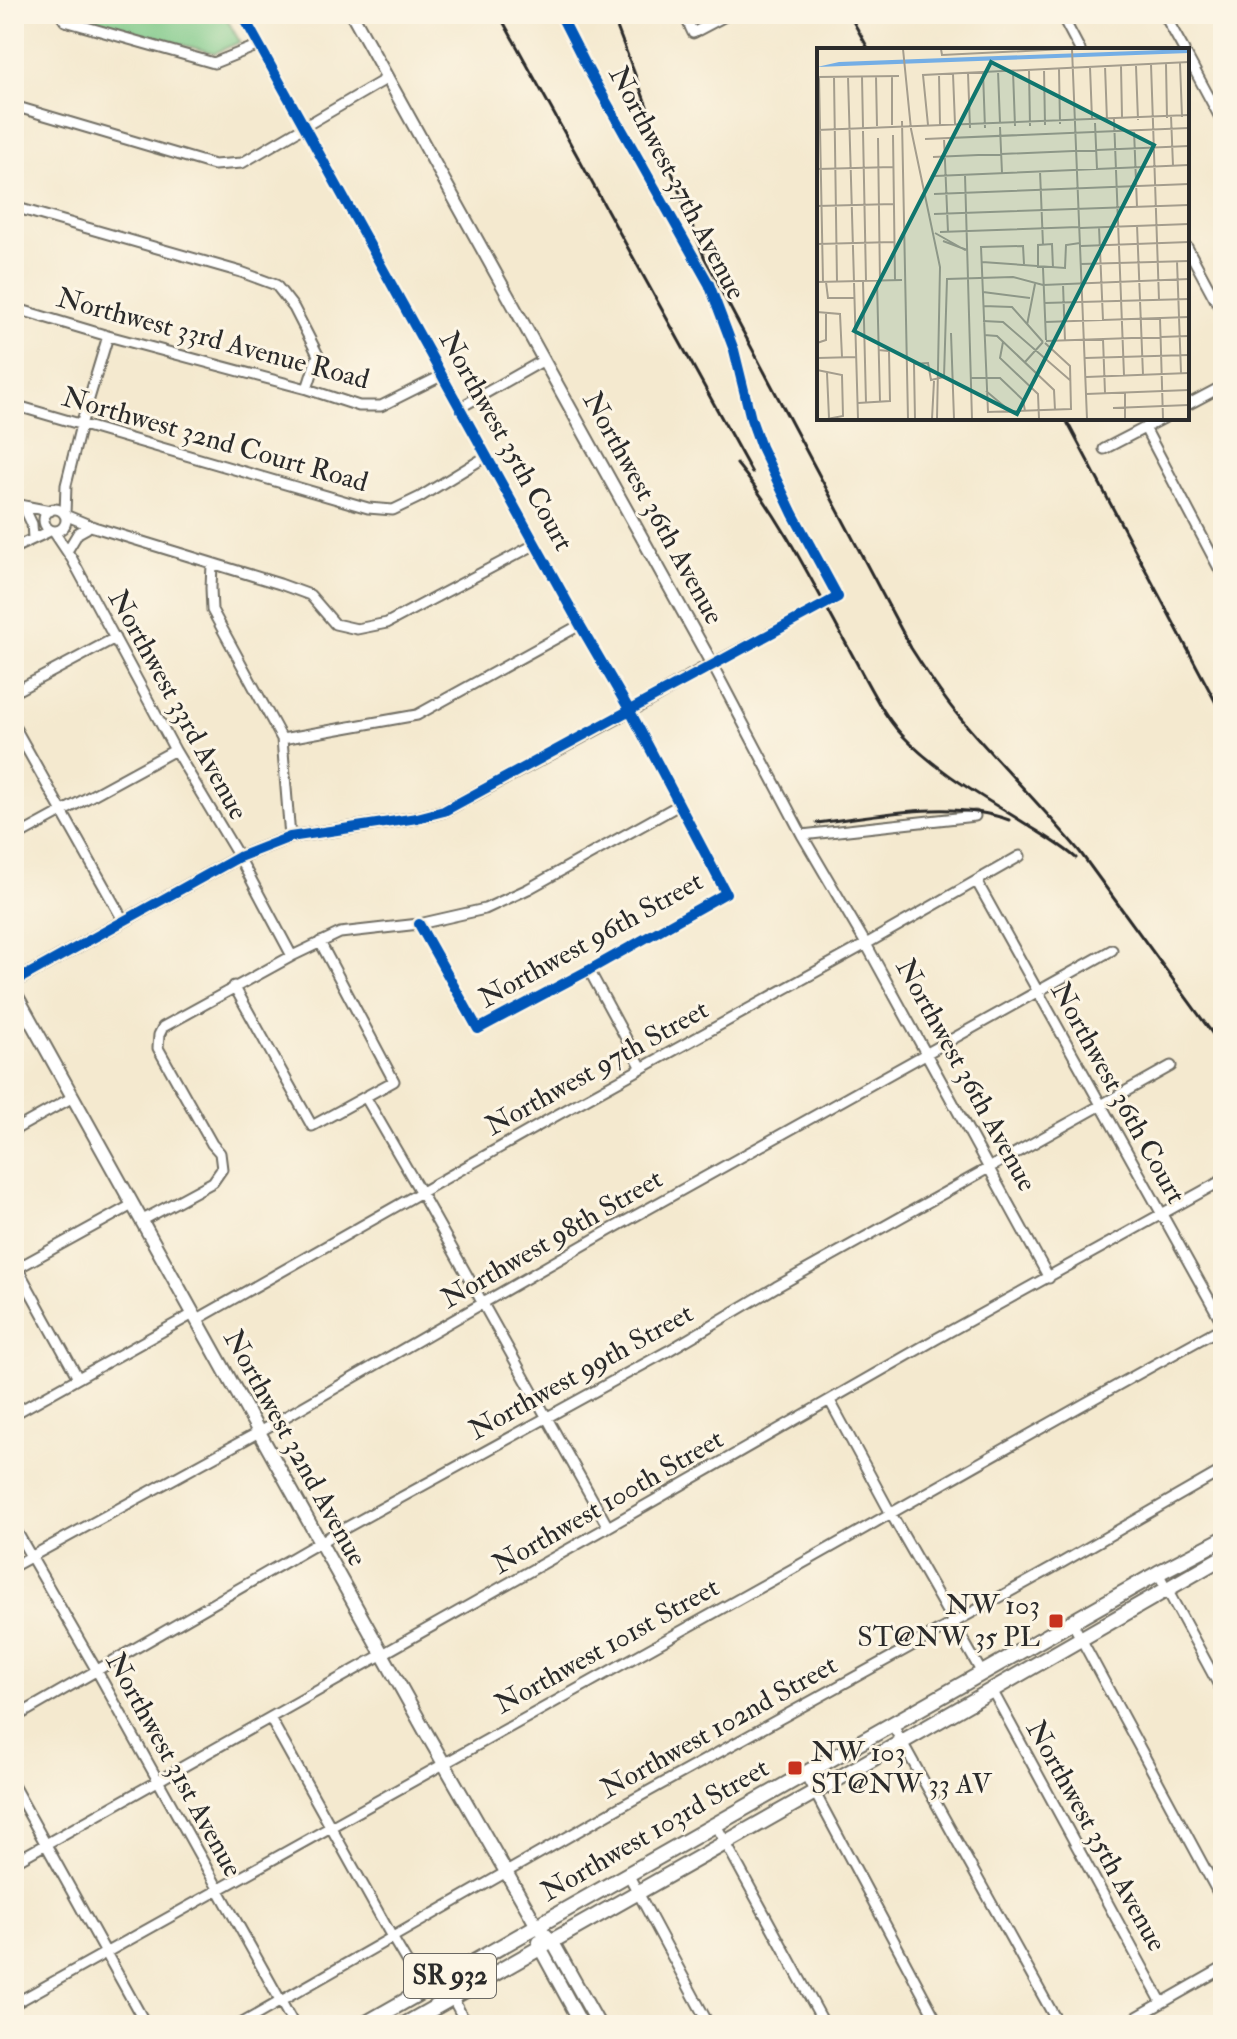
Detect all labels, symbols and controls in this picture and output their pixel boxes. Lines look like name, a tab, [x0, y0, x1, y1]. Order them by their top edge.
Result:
inset map	[817, 48, 1189, 420]
street label: Northwest 37th Avenue	[601, 60, 753, 306]
street label: Northwest 33rd Avenue Road	[53, 280, 373, 398]
street label: Northwest 35th Court	[431, 325, 581, 557]
street label: Northwest 32nd Court Road	[58, 380, 372, 500]
street label: Northwest 36th Avenue	[575, 386, 732, 631]
street label: Northwest 33rd Avenue	[100, 584, 256, 826]
street label: Northwest 96th Street	[473, 864, 709, 1016]
street label: Northwest 36th Avenue	[888, 953, 1045, 1198]
street label: Northwest 36th Court	[1043, 976, 1193, 1210]
street label: Northwest 97th Street	[479, 992, 715, 1144]
street label: Northwest 98th Street	[435, 1161, 669, 1317]
street label: Northwest 99th Street	[463, 1296, 699, 1448]
street label: Northwest 32nd Avenue	[215, 1324, 375, 1573]
street label: Northwest 100th Street	[486, 1422, 730, 1582]
street label: Northwest 101st Street	[489, 1570, 725, 1722]
place label: NW 103 ST@NW 35 PL	[857, 1588, 1040, 1655]
marker: NW 103 ST@NW 35 PL	[1047, 1612, 1065, 1630]
street label: Northwest 31st Avenue	[98, 1647, 250, 1884]
street label: Northwest 102nd Street	[595, 1647, 843, 1807]
street label: Northwest 35th Avenue	[1018, 1714, 1174, 1958]
place label: NW 103 ST@NW 33 AV	[811, 1735, 993, 1802]
street label: Northwest 103rd Street	[535, 1750, 775, 1910]
marker: NW 103 ST@NW 33 AV	[786, 1759, 804, 1777]
road number: SR 932	[404, 1954, 496, 1998]

